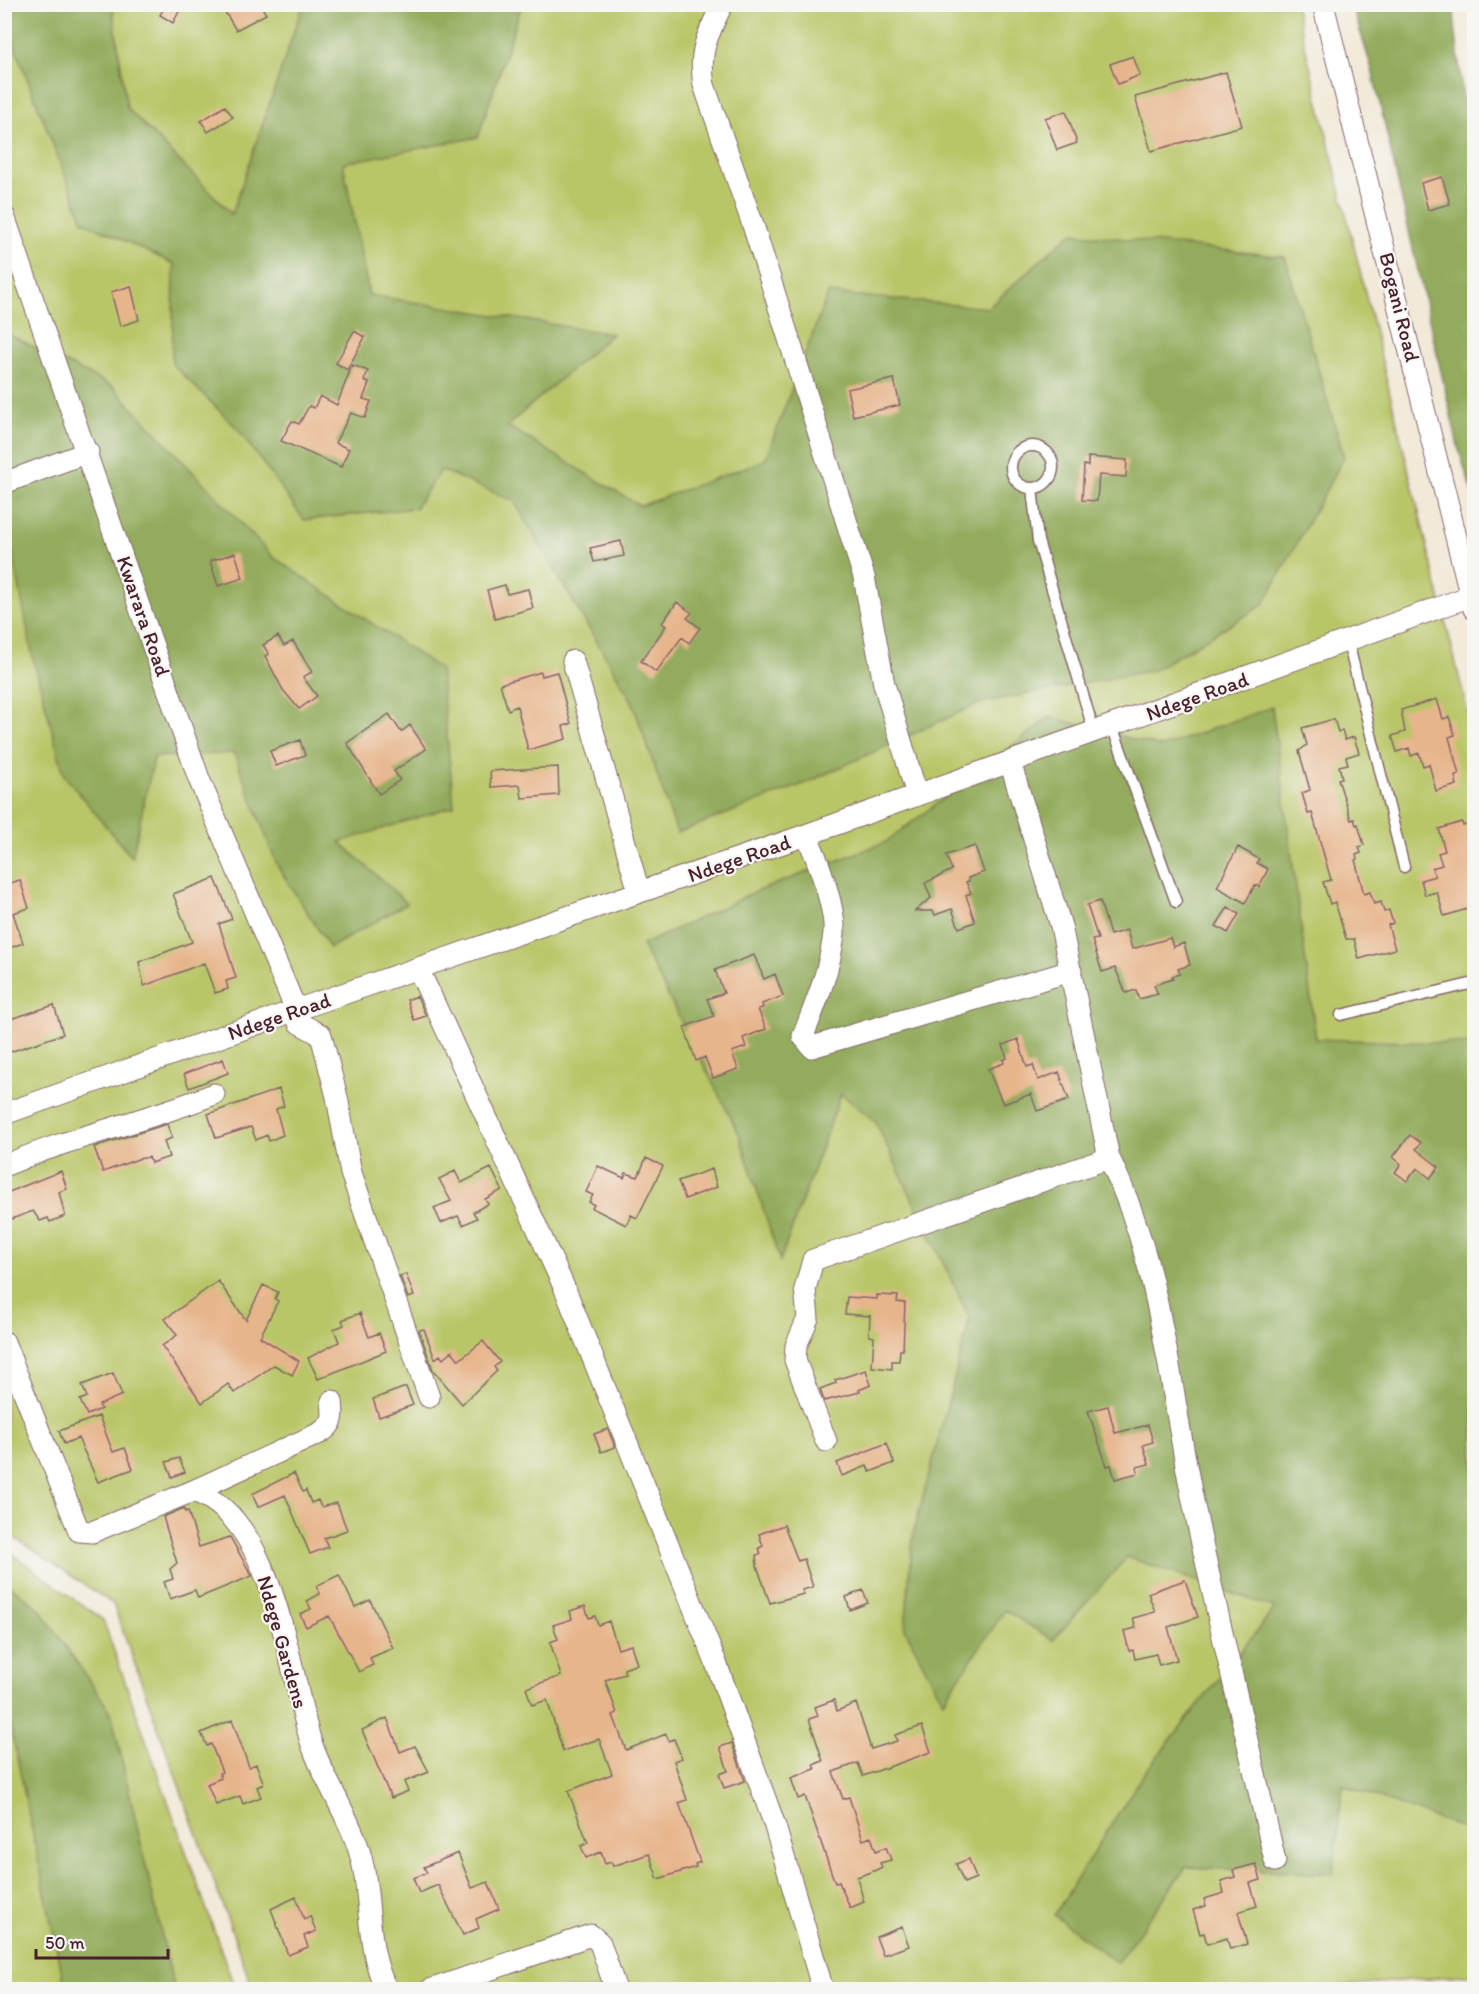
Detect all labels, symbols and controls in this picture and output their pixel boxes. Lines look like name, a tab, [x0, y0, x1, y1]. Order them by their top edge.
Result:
street label: Bogani Road	[1374, 250, 1426, 365]
street label: Kwarara Road	[112, 552, 176, 680]
street label: Ndege Road	[1142, 666, 1252, 726]
street label: Ndege Road	[684, 829, 794, 887]
street label: Ndege Road	[224, 987, 334, 1045]
street label: Ndege Gardens	[252, 1573, 314, 1711]
scale bar	[36, 1922, 168, 1960]
text: 50 m	[45, 1932, 85, 1954]

